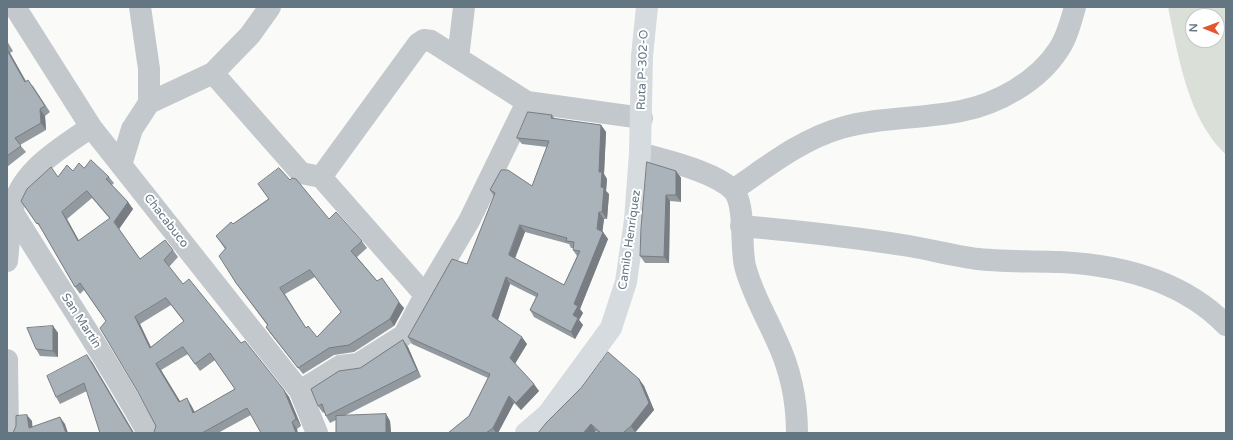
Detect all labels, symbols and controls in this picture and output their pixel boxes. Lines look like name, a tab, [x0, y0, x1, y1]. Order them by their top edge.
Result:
north arrow	[1185, 8, 1225, 48]
text: N	[1187, 23, 1200, 32]
street label: Ruta P-302-O	[634, 30, 652, 110]
street label: Camilo Henríquez	[616, 189, 644, 291]
street label: Chacabuco	[141, 191, 191, 251]
street label: San Martín	[58, 291, 104, 351]

